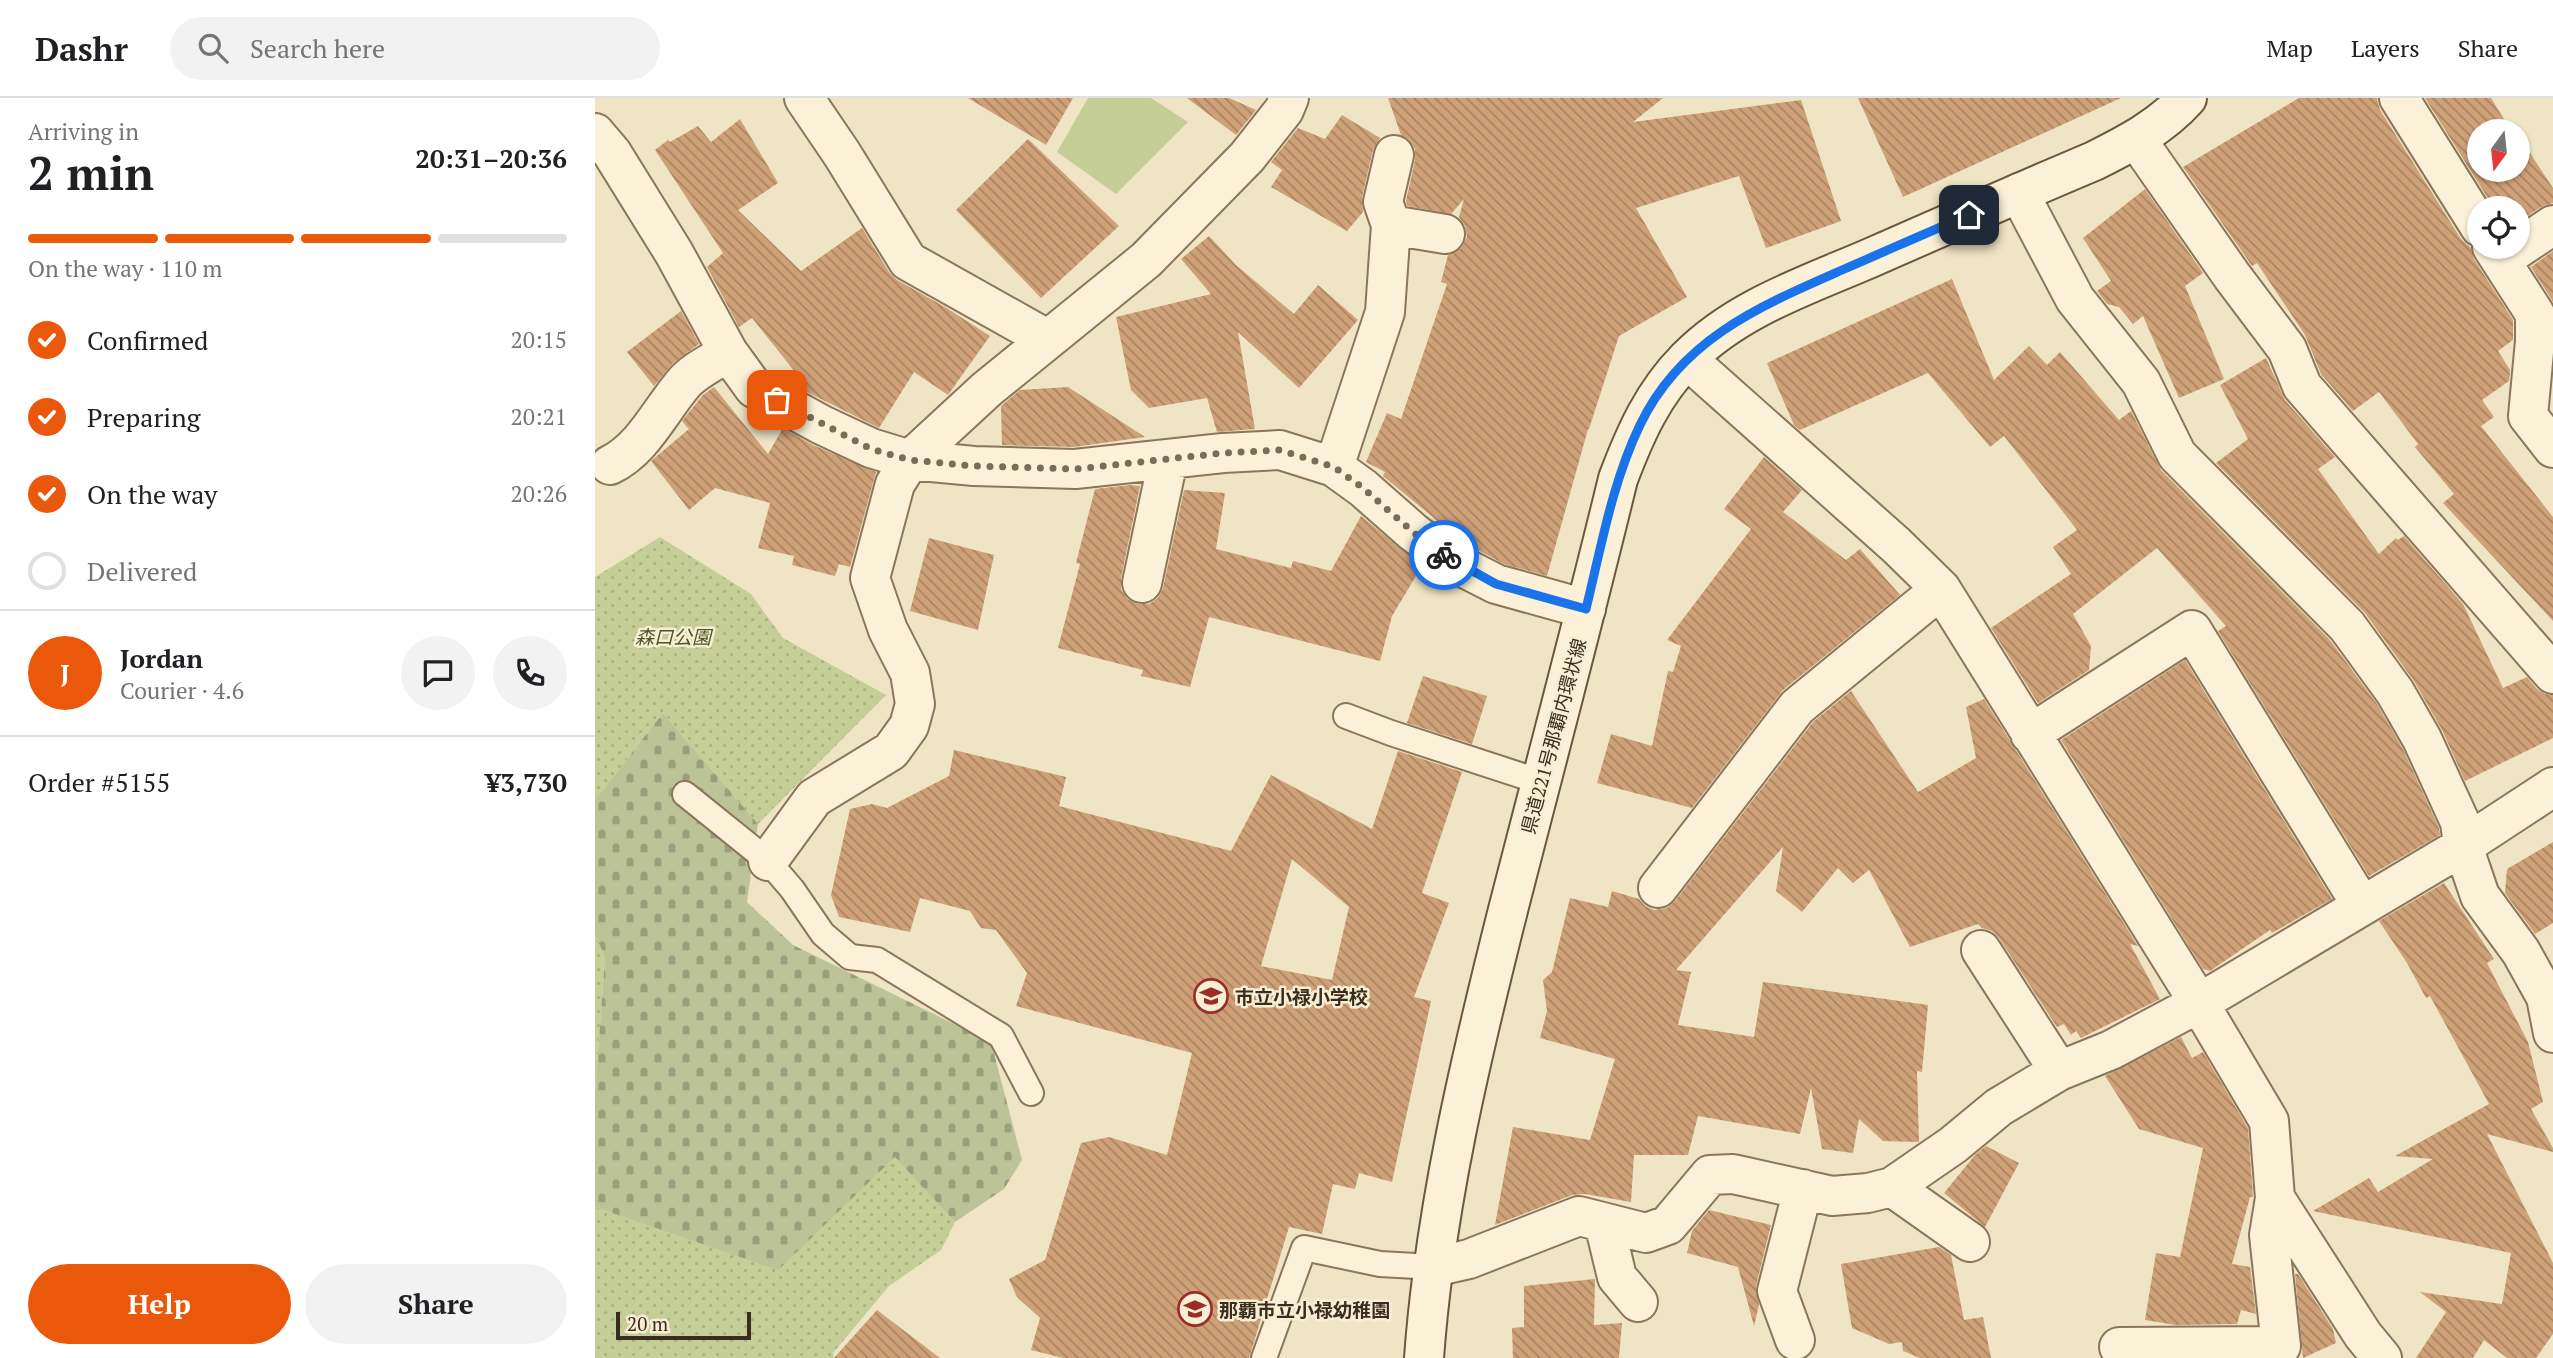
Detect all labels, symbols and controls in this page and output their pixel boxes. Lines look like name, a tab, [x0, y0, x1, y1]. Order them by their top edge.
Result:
search box	[170, 17, 660, 80]
text: Dashr	[35, 27, 128, 70]
icon: search	[194, 29, 232, 67]
text: Search here	[250, 31, 385, 65]
text: Map	[2266, 32, 2313, 64]
text: Layers	[2351, 32, 2420, 64]
text: Share	[2458, 32, 2518, 64]
text: Arriving in	[28, 116, 139, 147]
north arrow	[2467, 119, 2531, 182]
map controls	[2467, 119, 2530, 259]
text: 20:31–20:36	[415, 141, 567, 175]
text: 2 min	[28, 142, 154, 203]
pin	[1939, 185, 1999, 245]
icon: home	[1950, 196, 1988, 234]
button: locate	[2467, 196, 2530, 259]
text: On the way · 110 m	[28, 253, 222, 284]
icon: check	[28, 321, 66, 359]
text: Confirmed	[87, 323, 208, 357]
text: 20:15	[510, 324, 567, 355]
pin	[747, 370, 807, 430]
icon: bag	[758, 381, 796, 419]
icon: check	[28, 398, 66, 436]
text: Preparing	[87, 400, 200, 434]
text: 20:21	[510, 401, 567, 432]
icon: check	[28, 475, 66, 513]
text: On the way	[87, 477, 218, 511]
text: 20:26	[510, 478, 567, 509]
courier	[1409, 520, 1479, 590]
icon: bike	[1425, 536, 1463, 574]
text: Delivered	[87, 554, 197, 588]
park label: 森口公園	[635, 624, 714, 649]
button: chat	[401, 636, 475, 710]
button: phone	[493, 636, 567, 710]
street label: 県道221号那覇内環状線	[1515, 636, 1591, 836]
text: Jordan	[120, 641, 203, 675]
text: J	[60, 656, 70, 690]
text: Courier · 4.6	[120, 675, 244, 706]
text: Order #5155	[28, 765, 170, 799]
text: ¥3,730	[486, 765, 567, 799]
school or university icon: 市立小禄小学校	[1192, 977, 1230, 1015]
place label: 市立小禄小学校	[1235, 984, 1368, 1009]
button: Help	[28, 1264, 291, 1344]
button: Share	[305, 1264, 567, 1344]
school or university icon: 那覇市立小禄幼稚園	[1176, 1290, 1214, 1328]
place label: 那覇市立小禄幼稚園	[1219, 1297, 1390, 1322]
scale bar	[616, 1309, 751, 1341]
text: 20 m	[627, 1311, 668, 1336]

